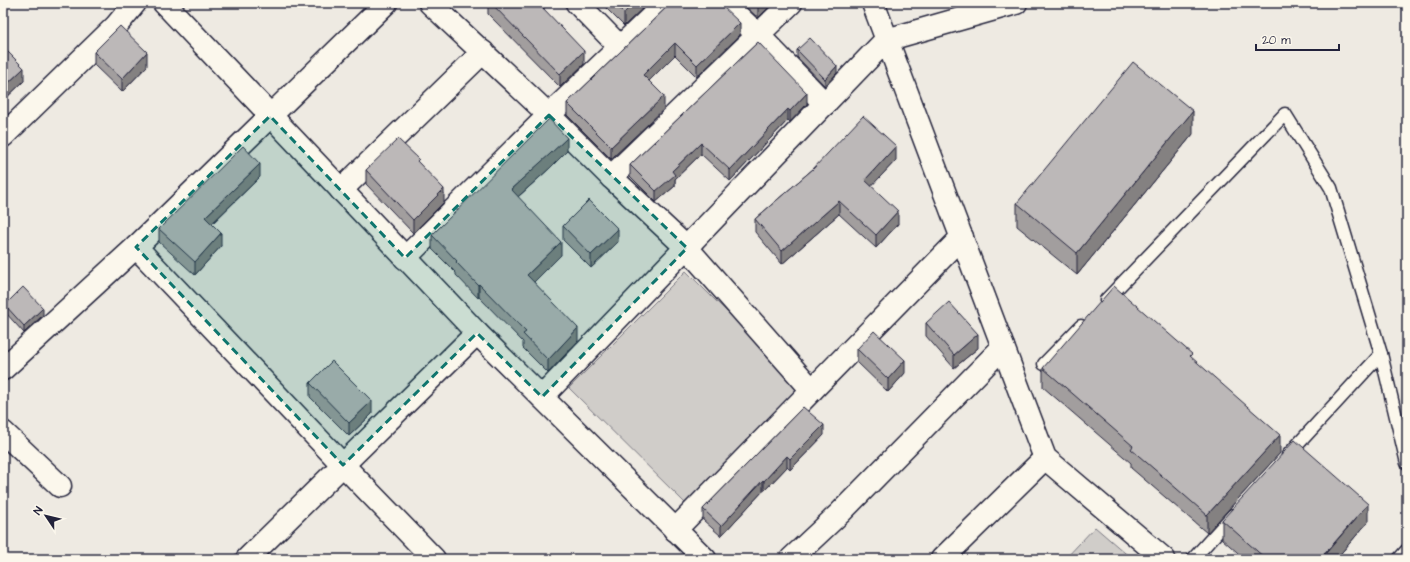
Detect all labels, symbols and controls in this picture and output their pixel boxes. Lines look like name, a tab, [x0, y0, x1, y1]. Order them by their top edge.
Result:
scale bar	[1256, 26, 1339, 52]
text: 20 m	[1262, 32, 1291, 49]
north arrow	[26, 496, 66, 536]
text: N	[30, 503, 46, 518]

